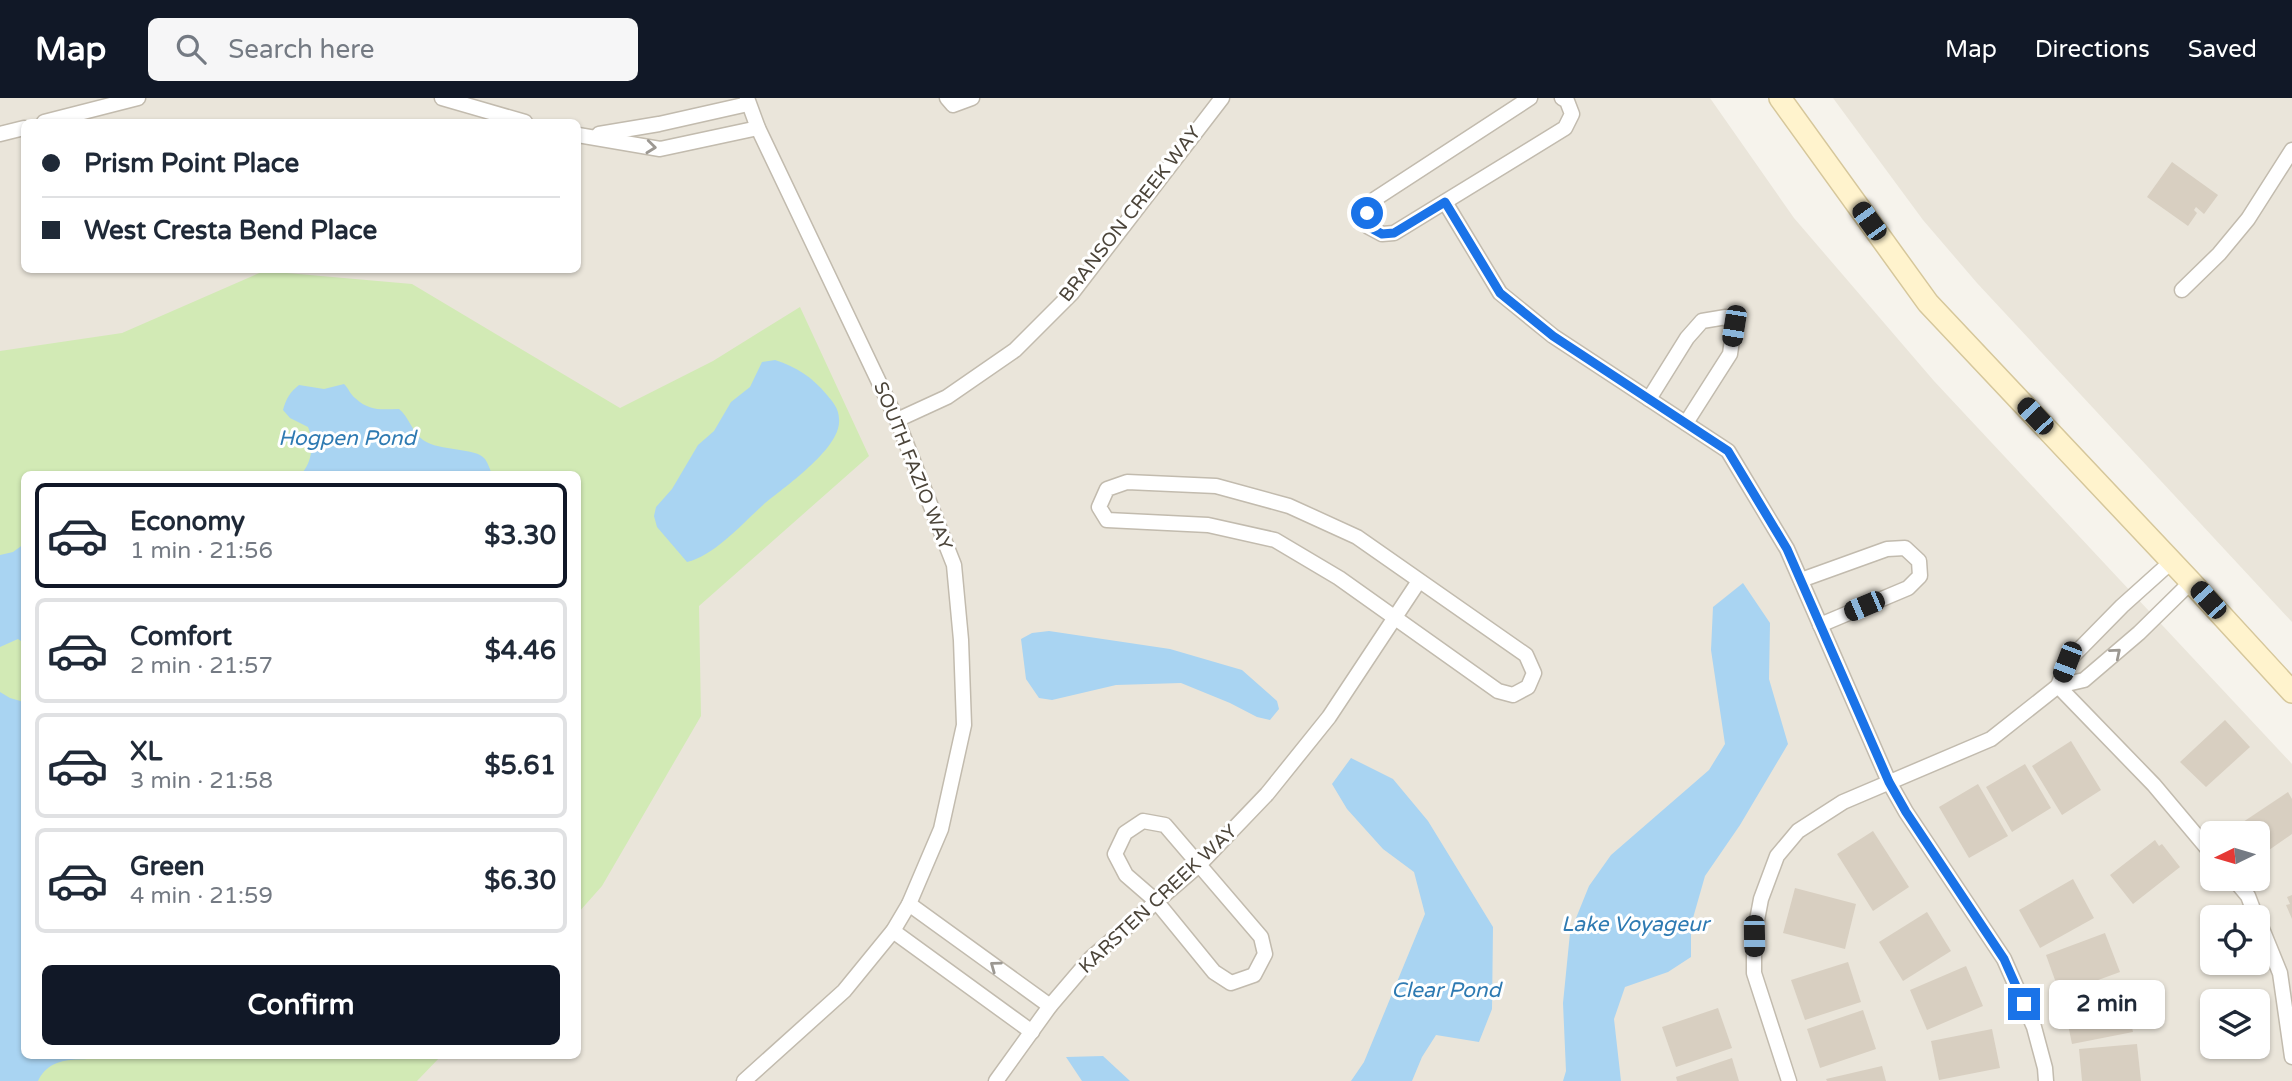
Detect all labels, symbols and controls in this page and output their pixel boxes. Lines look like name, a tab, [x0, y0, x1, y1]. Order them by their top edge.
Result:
search box	[148, 18, 638, 81]
text: Map	[35, 30, 106, 69]
icon: search	[172, 30, 210, 68]
text: Search here	[228, 34, 374, 65]
text: Map	[1945, 35, 1997, 64]
text: Directions	[2035, 35, 2150, 64]
text: Saved	[2188, 35, 2257, 64]
street label: BRANSON CREEK WAY	[1055, 122, 1205, 306]
one-way arrow	[645, 139, 657, 154]
text: Prism Point Place	[84, 148, 299, 179]
route start	[1351, 197, 1383, 229]
car	[1849, 198, 1890, 244]
text: West Cresta Bend Place	[84, 215, 377, 246]
car	[1721, 304, 1748, 348]
street label: SOUTH FAZIO WAY	[869, 379, 957, 553]
car	[2013, 393, 2058, 439]
water label: Hogpen Pond	[278, 426, 419, 451]
icon: car	[46, 504, 109, 567]
text: Economy	[130, 506, 245, 537]
text: $3.30	[484, 520, 556, 551]
text: 1 min · 21:56	[130, 537, 273, 565]
car	[2187, 577, 2230, 623]
car	[1841, 588, 1888, 624]
icon: car	[46, 619, 109, 682]
text: Comfort	[130, 621, 232, 652]
text: $4.46	[485, 635, 556, 666]
car	[2050, 639, 2085, 685]
one-way arrow	[2108, 649, 2120, 662]
text: 2 min · 21:57	[130, 652, 273, 680]
icon: car	[46, 734, 109, 797]
text: XL	[130, 736, 162, 767]
text: $5.61	[484, 750, 556, 781]
text: 3 min · 21:58	[130, 767, 273, 795]
street label: KARSTEN CREEK WAY	[1074, 820, 1242, 978]
north arrow	[2200, 821, 2270, 891]
map controls	[2200, 821, 2270, 1059]
icon: car	[46, 849, 109, 912]
text: Green	[130, 851, 205, 882]
text: $6.30	[484, 865, 556, 896]
text: 4 min · 21:59	[130, 882, 273, 910]
button: locate	[2200, 905, 2270, 975]
water label: Lake Voyageur	[1561, 912, 1712, 937]
car	[1744, 915, 1765, 957]
one-way arrow	[990, 962, 1003, 974]
button: Confirm	[42, 965, 560, 1045]
water label: Clear Pond	[1391, 978, 1504, 1003]
callout: 2 min	[2048, 979, 2164, 1028]
route end	[2008, 988, 2040, 1020]
button: layers	[2200, 989, 2270, 1059]
text: 2 min	[2076, 990, 2138, 1018]

